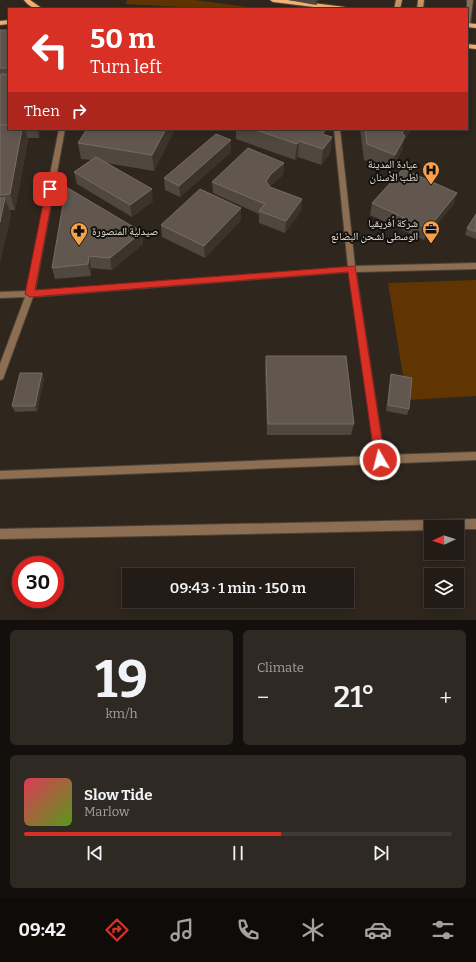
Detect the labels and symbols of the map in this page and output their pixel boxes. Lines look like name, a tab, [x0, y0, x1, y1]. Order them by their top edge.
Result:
place label: عيادة المدينة لطب الأسنان	[368, 158, 418, 184]
hospital icon: عيادة المدينة لطب الأسنان	[421, 160, 441, 185]
pin	[33, 172, 67, 206]
place label: شركة أفريقيا الوسطى لشحن البضائع	[331, 216, 418, 243]
office icon: شركة أفريقيا الوسطى لشحن البضائع	[421, 219, 441, 244]
pharmacy icon: صيدلية المنصورة	[69, 221, 89, 246]
place label: صيدلية المنصورة	[92, 225, 158, 238]
position arrow	[359, 439, 401, 481]
north arrow	[424, 520, 464, 560]
speed limit sign: 30	[12, 556, 64, 608]

